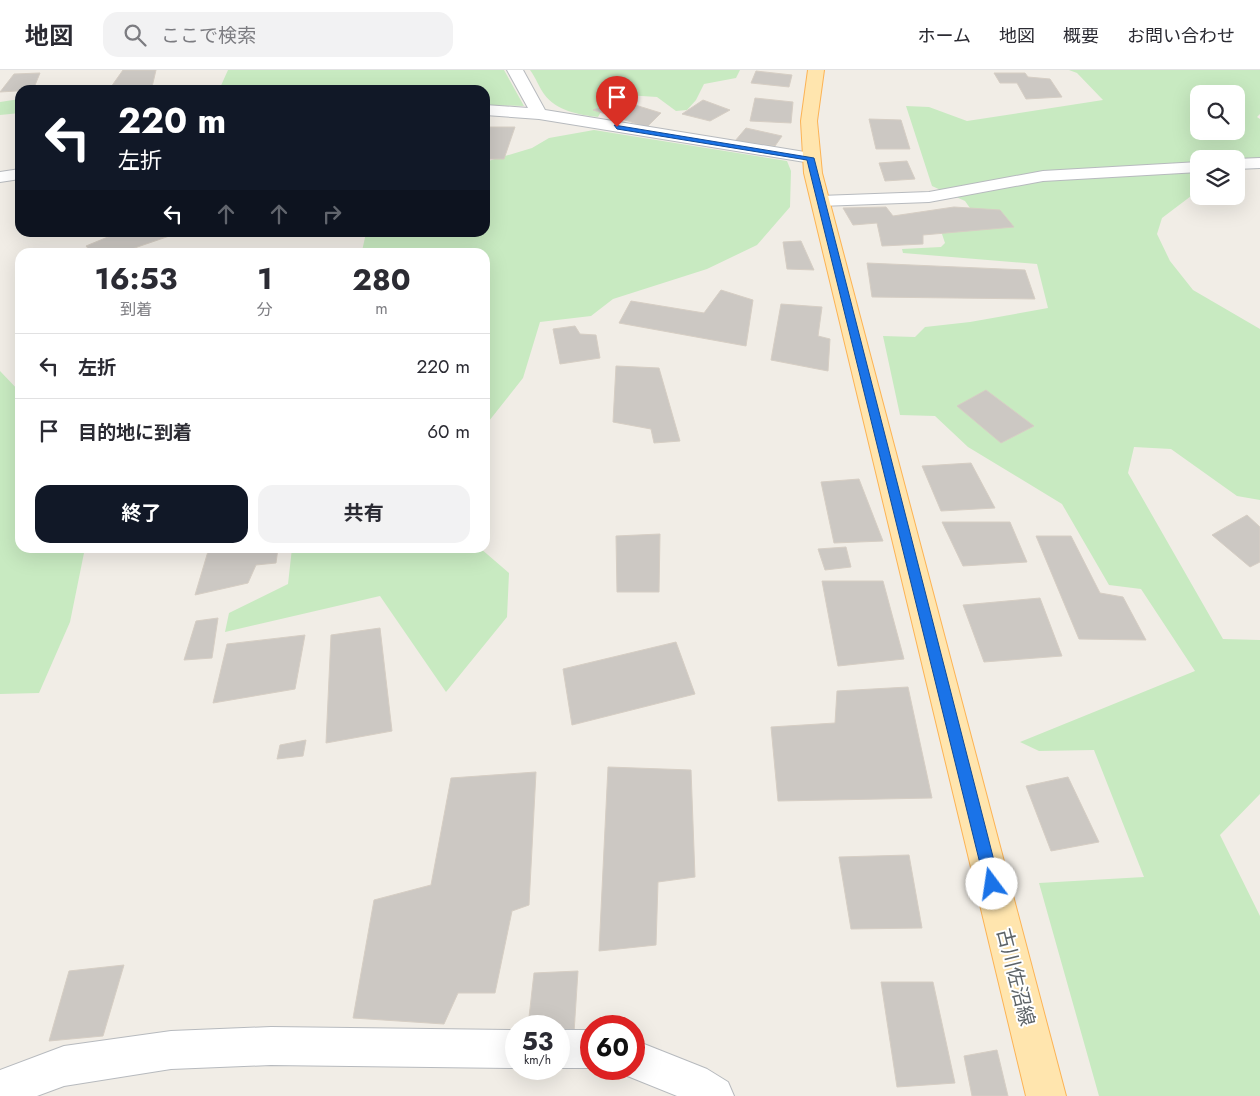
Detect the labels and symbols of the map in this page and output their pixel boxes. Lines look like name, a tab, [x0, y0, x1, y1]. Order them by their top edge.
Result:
pin	[596, 76, 638, 127]
position arrow	[965, 857, 1017, 909]
street label: 古川佐沼線	[989, 925, 1042, 1029]
speed limit sign: 60	[580, 1015, 645, 1080]

